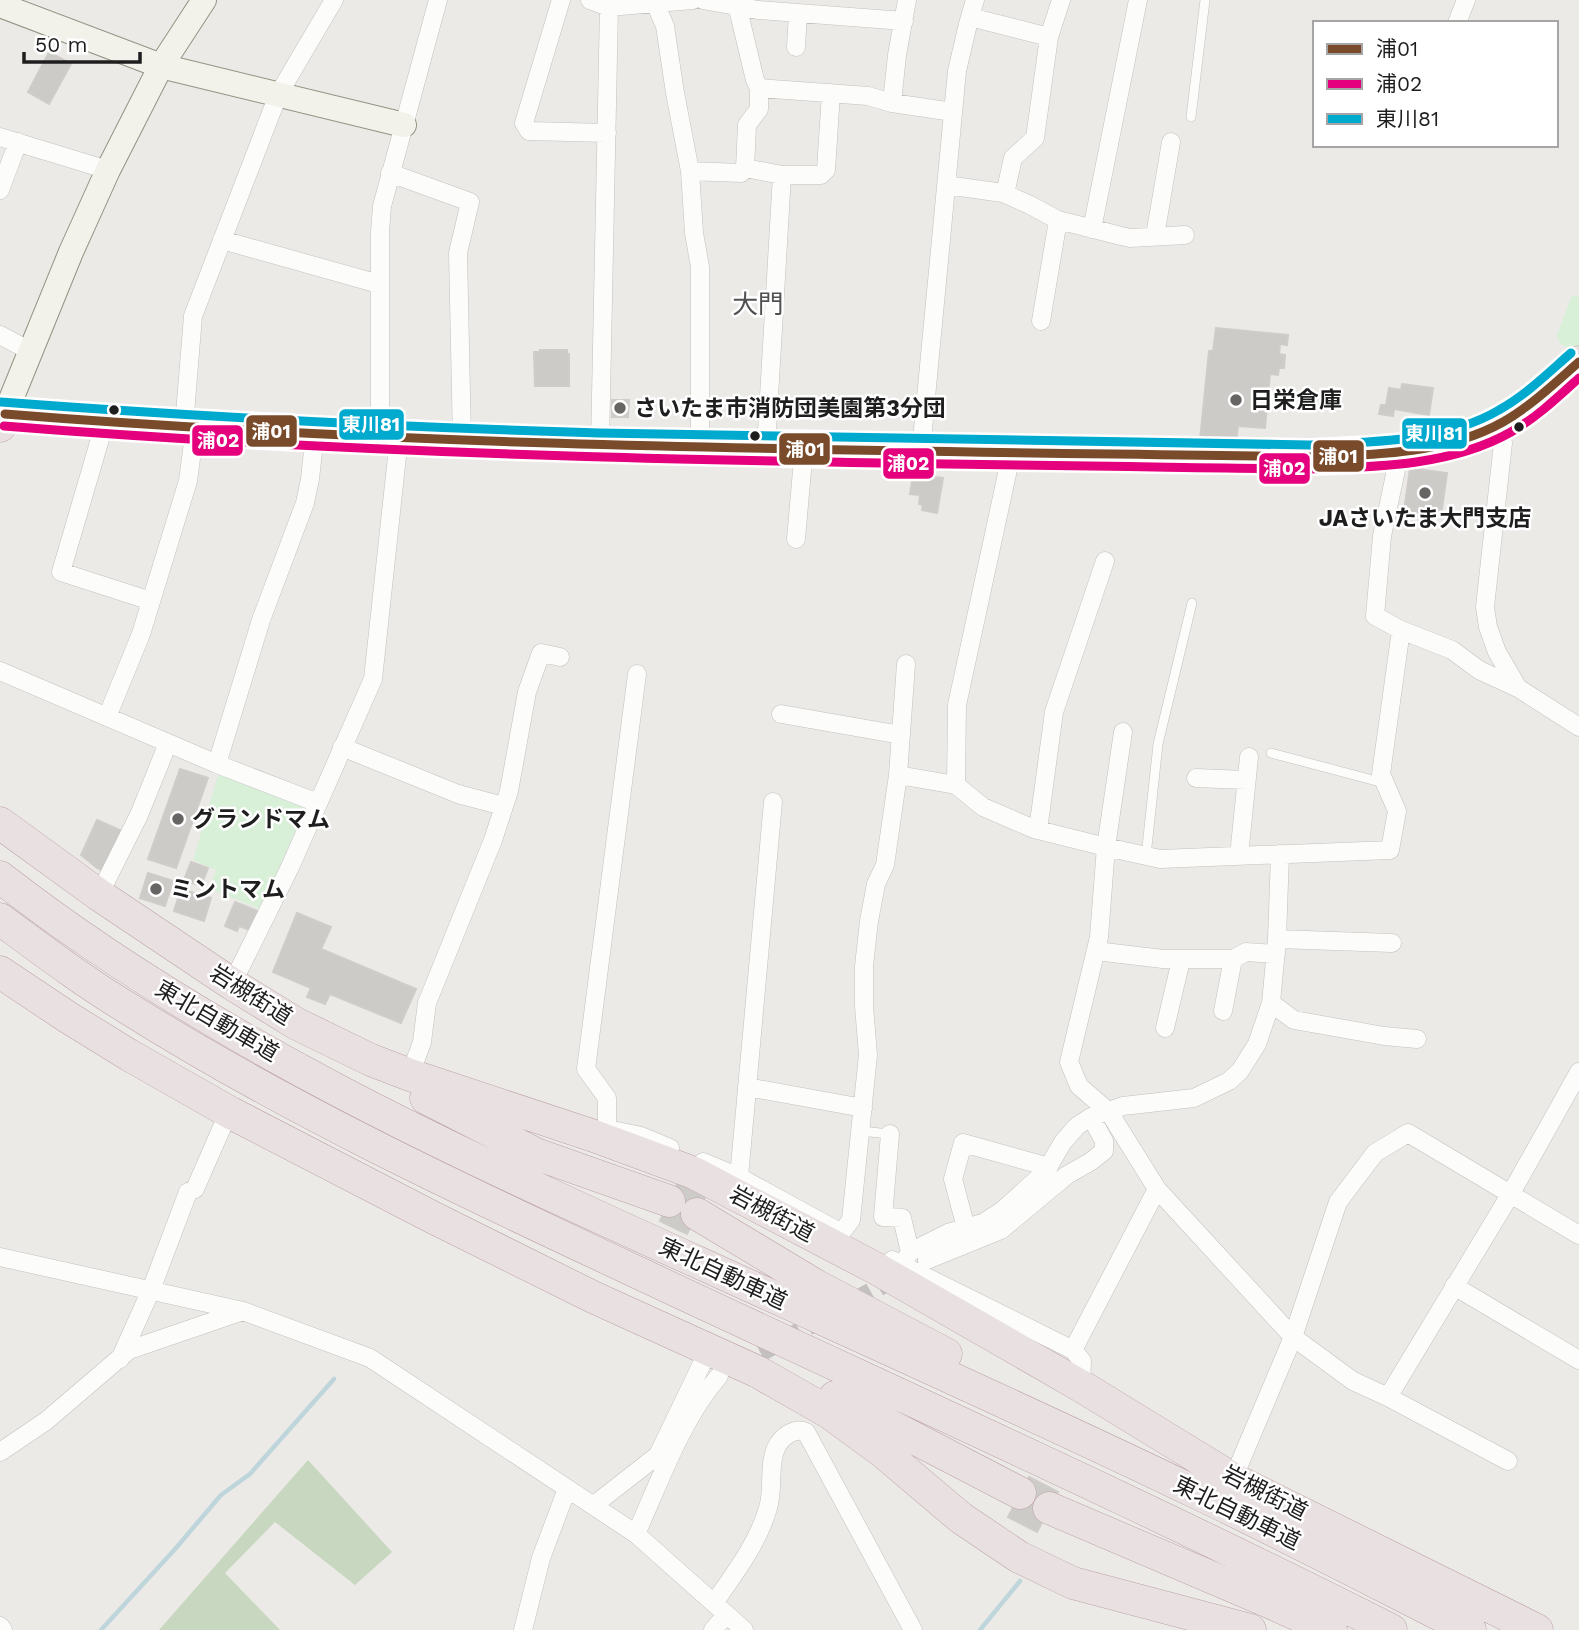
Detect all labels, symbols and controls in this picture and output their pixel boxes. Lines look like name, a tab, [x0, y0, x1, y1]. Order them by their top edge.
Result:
scale bar	[24, 21, 140, 65]
legend	[1313, 21, 1558, 147]
text: 50 m	[35, 32, 87, 57]
text: 浦01	[1376, 36, 1418, 61]
text: 浦02	[1376, 71, 1422, 96]
text: 東川81	[1376, 106, 1439, 131]
district label: 大門	[732, 289, 784, 319]
place label: 日栄倉庫	[1250, 387, 1342, 414]
marker: 日栄倉庫	[1228, 392, 1244, 408]
place label: さいたま市消防団美園第3分団	[634, 395, 946, 422]
marker: さいたま市消防団美園第3分団	[612, 400, 628, 416]
unlabelled marker	[107, 403, 121, 417]
line badge: 東川81	[338, 408, 405, 441]
text: 東川81	[342, 413, 400, 436]
line badge: 浦01	[245, 414, 298, 448]
line badge: 東川81	[1401, 417, 1468, 450]
text: 浦01	[251, 420, 291, 443]
unlabelled marker	[1512, 420, 1526, 434]
text: 東川81	[1405, 422, 1463, 445]
line badge: 浦02	[191, 424, 244, 457]
text: 浦02	[197, 429, 239, 452]
unlabelled marker	[748, 429, 762, 443]
line badge: 浦01	[778, 432, 831, 466]
text: 浦01	[785, 438, 825, 461]
line badge: 浦01	[1312, 439, 1365, 473]
text: 浦01	[1318, 445, 1358, 468]
line badge: 浦02	[882, 447, 935, 480]
text: 浦02	[887, 452, 929, 475]
line badge: 浦02	[1258, 452, 1311, 485]
text: 浦02	[1263, 457, 1305, 480]
marker: JAさいたま大門支店	[1417, 485, 1433, 501]
place label: JAさいたま大門支店	[1319, 505, 1531, 532]
place label: グランドマム	[192, 806, 330, 833]
marker: グランドマム	[170, 811, 186, 827]
place label: ミントマム	[170, 876, 285, 903]
marker: ミントマム	[148, 881, 164, 897]
street label: 岩槻街道	[205, 959, 297, 1031]
street label: 東北自動車道	[150, 975, 284, 1067]
street label: 岩槻街道	[725, 1180, 819, 1248]
street label: 東北自動車道	[655, 1233, 791, 1315]
street label: 岩槻街道	[1218, 1460, 1312, 1526]
street label: 東北自動車道	[1169, 1471, 1305, 1555]

